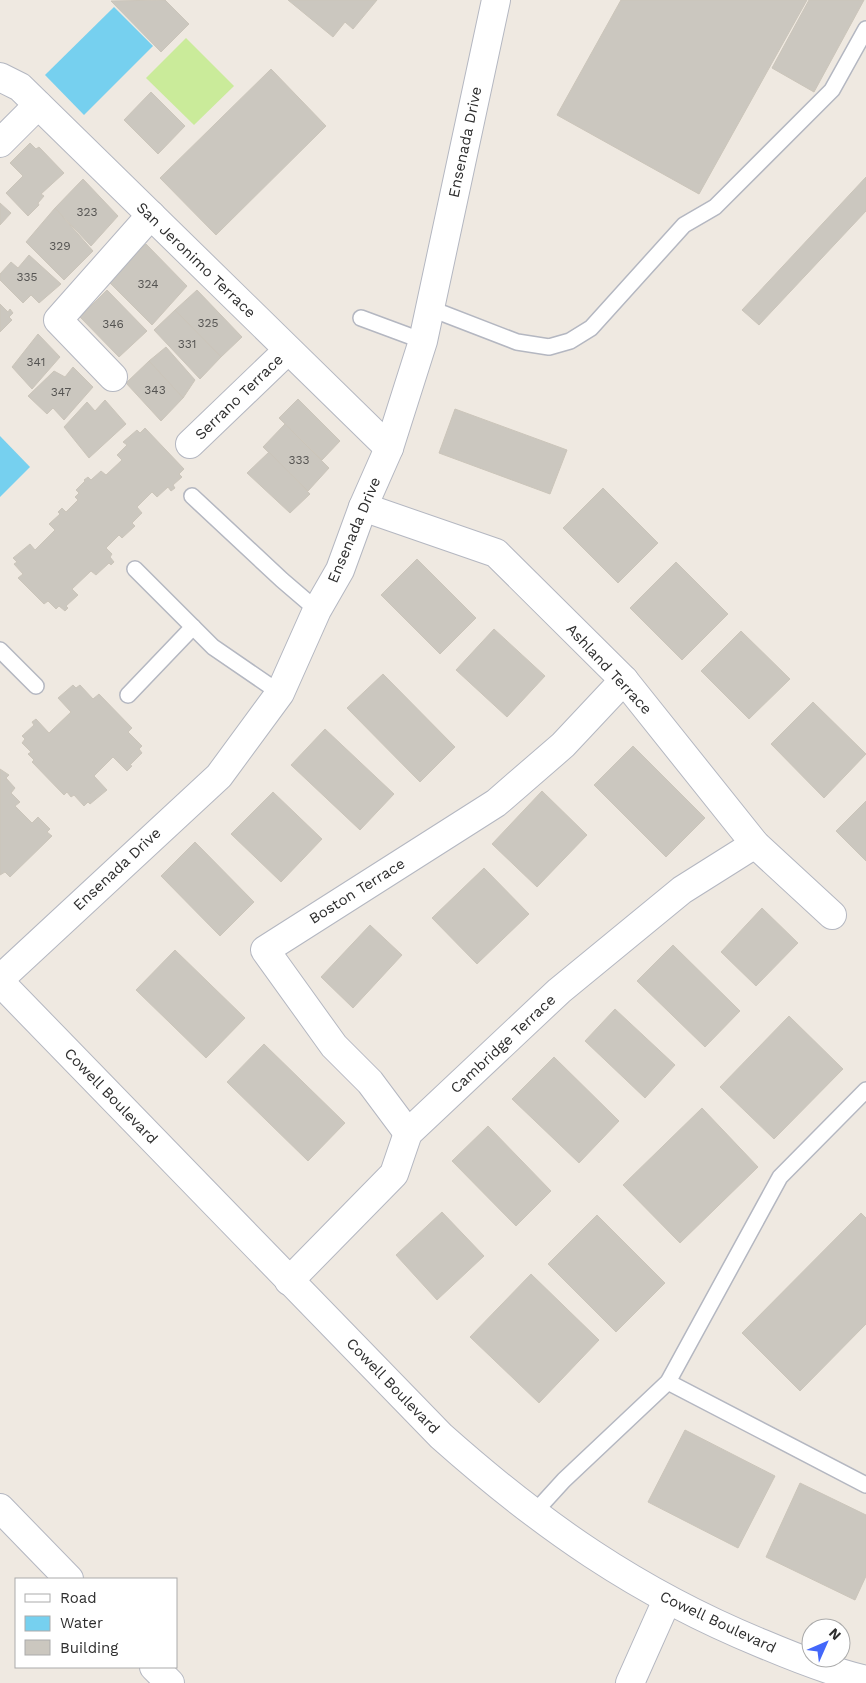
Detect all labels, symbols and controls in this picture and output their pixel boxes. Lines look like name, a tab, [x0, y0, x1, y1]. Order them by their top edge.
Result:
street label: Ensenada Drive	[444, 85, 486, 199]
street label: San Jeronimo Terrace	[133, 198, 259, 322]
house number: 323	[77, 205, 98, 219]
house number: 329	[49, 239, 71, 253]
house number: 335	[17, 270, 37, 284]
house number: 324	[138, 277, 158, 291]
house number: 325	[198, 316, 218, 330]
house number: 346	[102, 317, 124, 331]
house number: 331	[178, 337, 196, 351]
street label: Serrano Terrace	[191, 350, 287, 444]
house number: 341	[27, 355, 45, 369]
house number: 343	[144, 383, 166, 397]
house number: 347	[51, 385, 71, 399]
house number: 333	[289, 453, 310, 467]
street label: Ensenada Drive	[324, 474, 384, 586]
street label: Ashland Terrace	[562, 620, 656, 718]
street label: Ensenada Drive	[69, 824, 165, 914]
street label: Boston Terrace	[306, 854, 408, 928]
street label: Cambridge Terrace	[447, 991, 559, 1097]
street label: Cowell Boulevard	[61, 1044, 161, 1148]
street label: Cowell Boulevard	[343, 1334, 443, 1438]
legend	[15, 1578, 178, 1668]
street label: Cowell Boulevard	[657, 1587, 779, 1657]
text: Road	[60, 1589, 97, 1607]
text: Water	[60, 1614, 103, 1632]
north arrow	[801, 1618, 851, 1668]
text: N	[826, 1624, 845, 1643]
text: Building	[60, 1639, 118, 1657]

